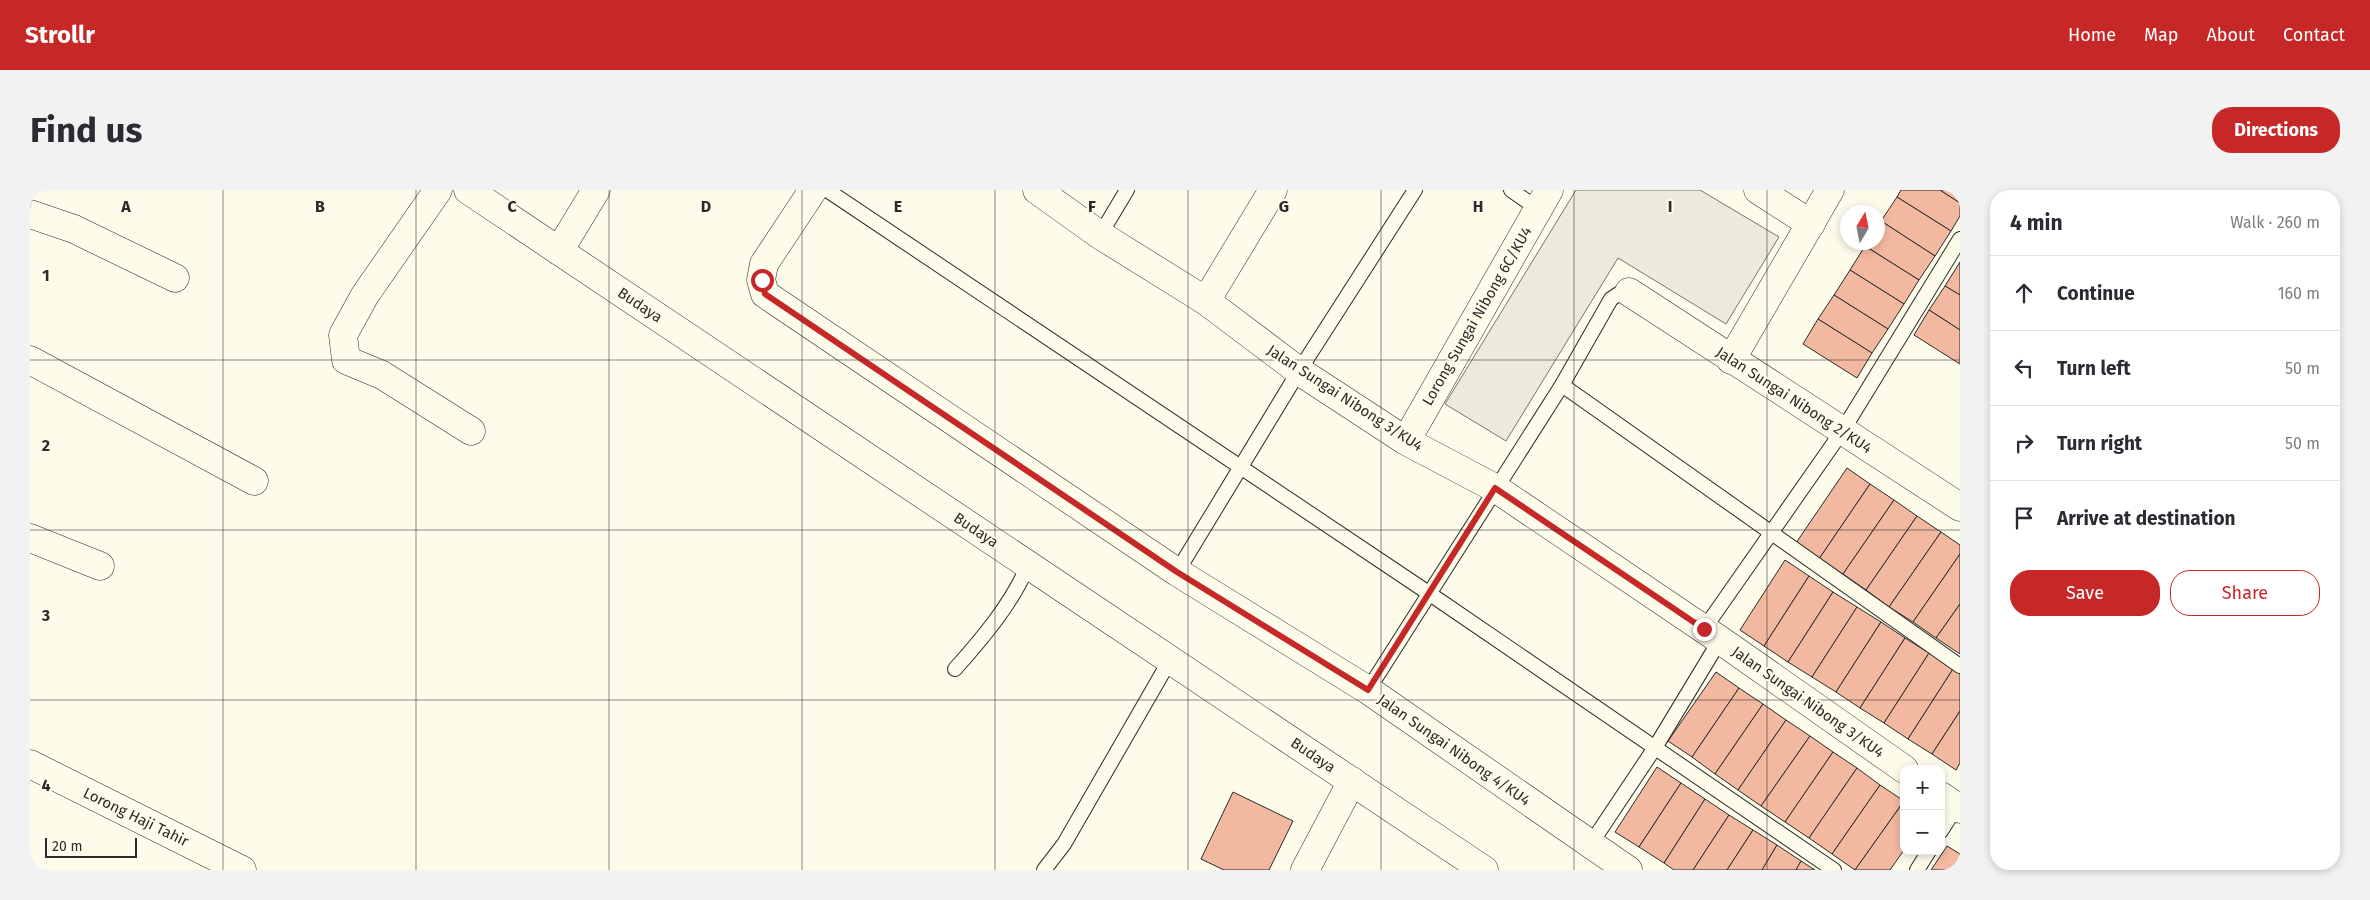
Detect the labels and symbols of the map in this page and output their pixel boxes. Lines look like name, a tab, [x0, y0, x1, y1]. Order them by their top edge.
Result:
text: A	[120, 197, 131, 216]
text: B	[315, 197, 325, 216]
text: C	[507, 197, 517, 216]
text: D	[701, 197, 711, 216]
text: E	[894, 197, 902, 216]
text: F	[1088, 197, 1096, 216]
text: G	[1279, 197, 1289, 216]
text: H	[1473, 197, 1483, 216]
text: I	[1668, 197, 1672, 216]
north arrow	[1840, 205, 1885, 250]
street label: Lorong Sungai Nibong 6C/KU4	[1418, 223, 1536, 409]
text: 1	[42, 266, 50, 285]
route start	[751, 269, 774, 292]
street label: Budaya	[614, 284, 666, 326]
street label: Jalan Sungai Nibong 3/KU4	[1264, 341, 1426, 455]
street label: Jalan Sungai Nibong 2/KU4	[1713, 343, 1875, 457]
text: 2	[42, 436, 50, 455]
street label: Budaya	[950, 509, 1002, 551]
text: 3	[41, 606, 50, 625]
route end	[1693, 618, 1716, 641]
street label: Jalan Sungai Nibong 3/KU4	[1728, 643, 1888, 762]
street label: Jalan Sungai Nibong 4/KU4	[1374, 690, 1534, 810]
street label: Budaya	[1287, 734, 1339, 776]
text: 4	[41, 776, 51, 795]
street label: Lorong Haji Tahir	[80, 784, 192, 850]
scale bar	[45, 835, 138, 858]

